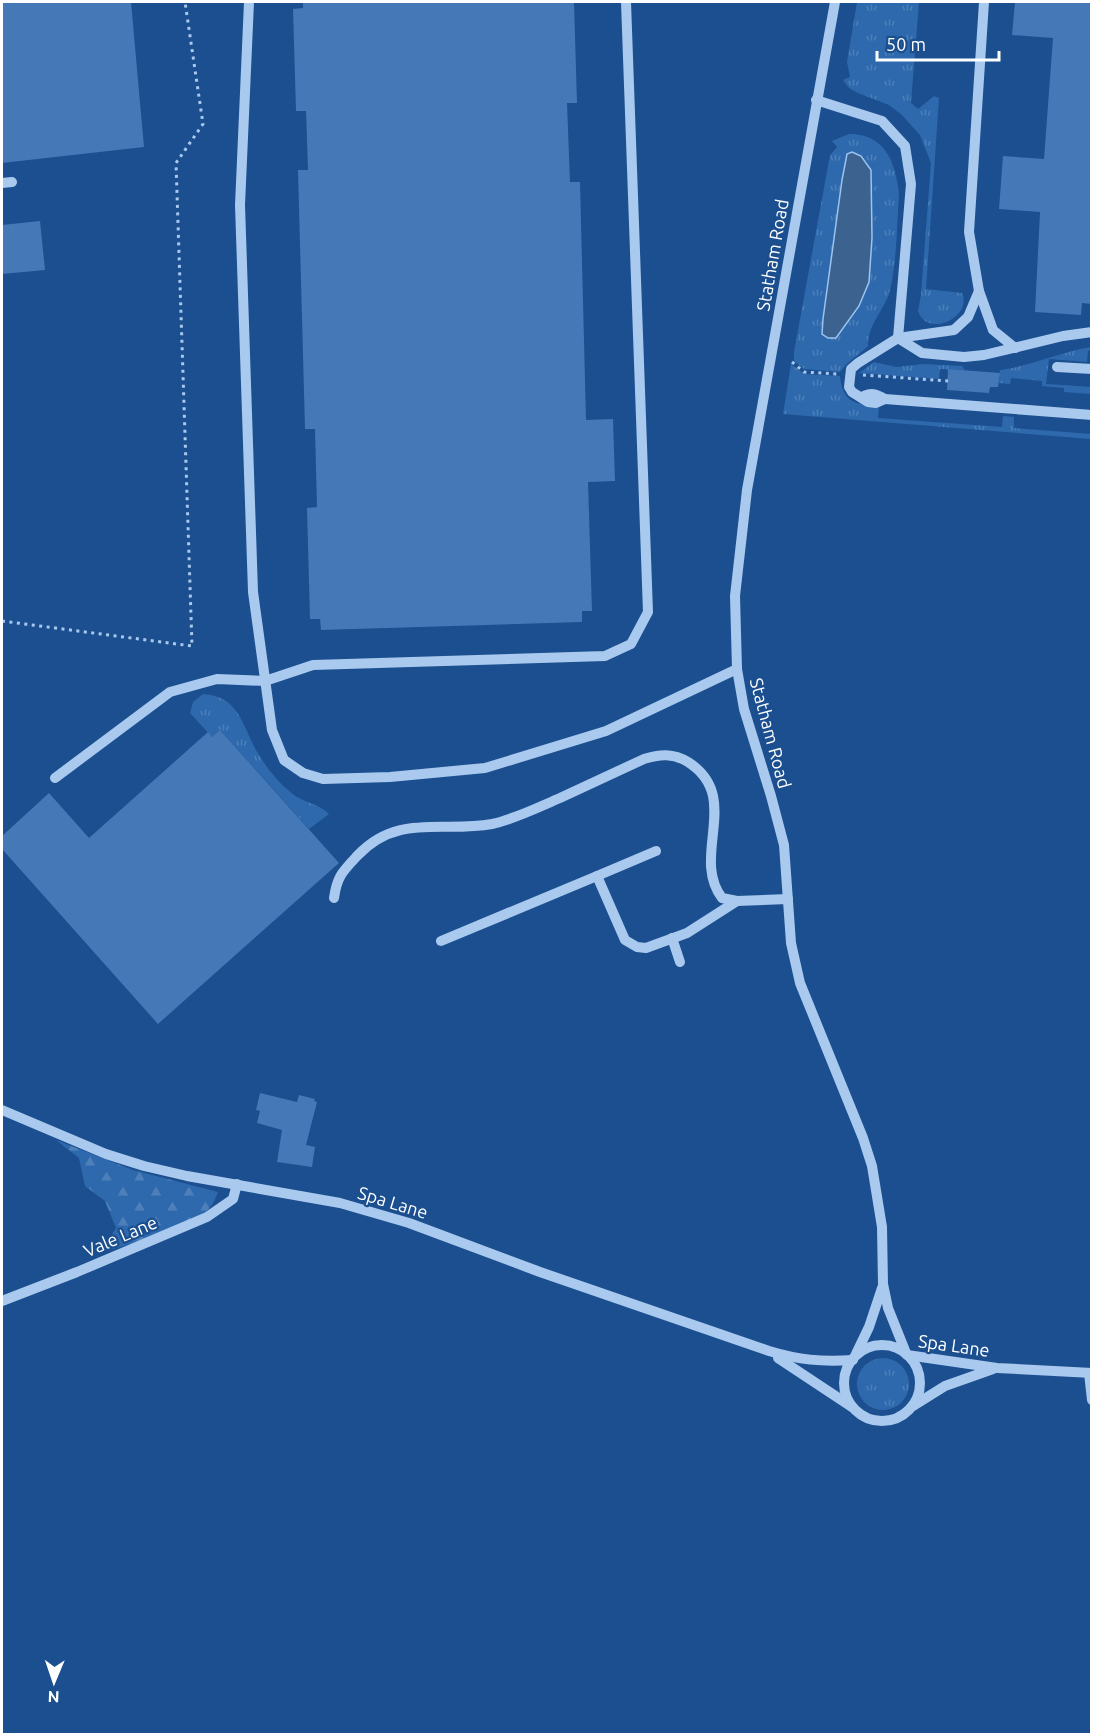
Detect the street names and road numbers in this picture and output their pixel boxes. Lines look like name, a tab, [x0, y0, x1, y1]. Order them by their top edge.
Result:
street label: Statham Road	[752, 197, 792, 313]
street label: Statham Road	[747, 676, 795, 790]
street label: Spa Lane	[356, 1182, 430, 1222]
street label: Vale Lane	[80, 1212, 160, 1260]
street label: Spa Lane	[917, 1330, 991, 1360]

